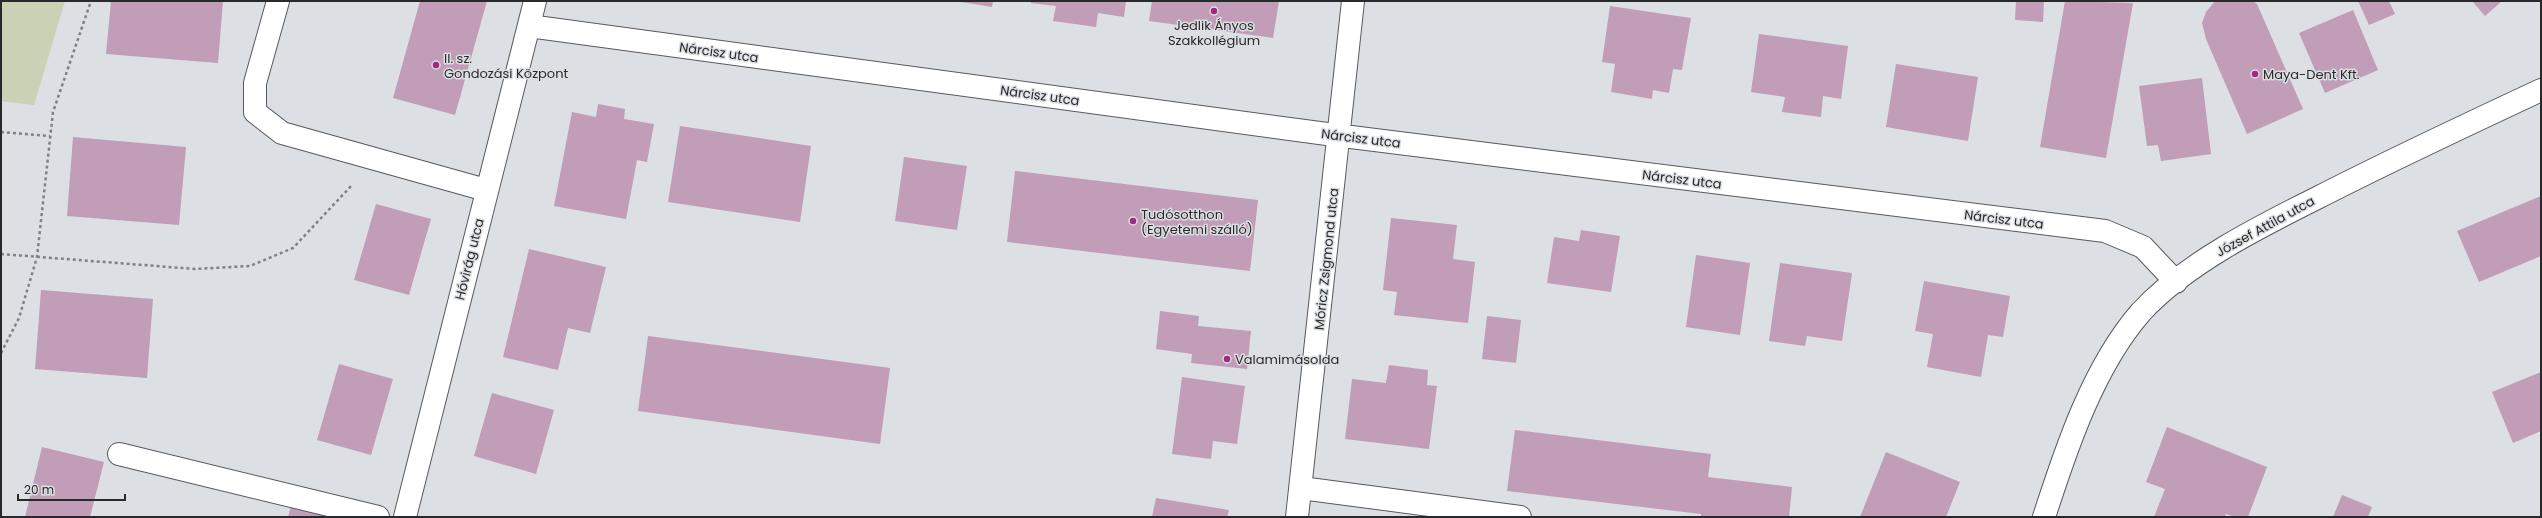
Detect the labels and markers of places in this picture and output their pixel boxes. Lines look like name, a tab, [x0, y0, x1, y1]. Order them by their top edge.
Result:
marker: Jedlik Ányos Szakkollégium	[1209, 6, 1219, 16]
place label: Jedlik Ányos Szakkollégium	[1168, 16, 1260, 50]
place label: II. sz. Gondozási Központ	[444, 49, 568, 83]
marker: II. sz. Gondozási Központ	[431, 60, 441, 70]
place label: Maya-Dent Kft.	[2263, 65, 2360, 84]
marker: Maya-Dent Kft.	[2250, 69, 2260, 79]
place label: Tudósotthon (Egyetemi szálló)	[1141, 205, 1253, 239]
marker: Tudósotthon (Egyetemi szálló)	[1128, 216, 1138, 226]
place label: Valamimásolda	[1235, 350, 1339, 369]
marker: Valamimásolda	[1222, 354, 1232, 364]

